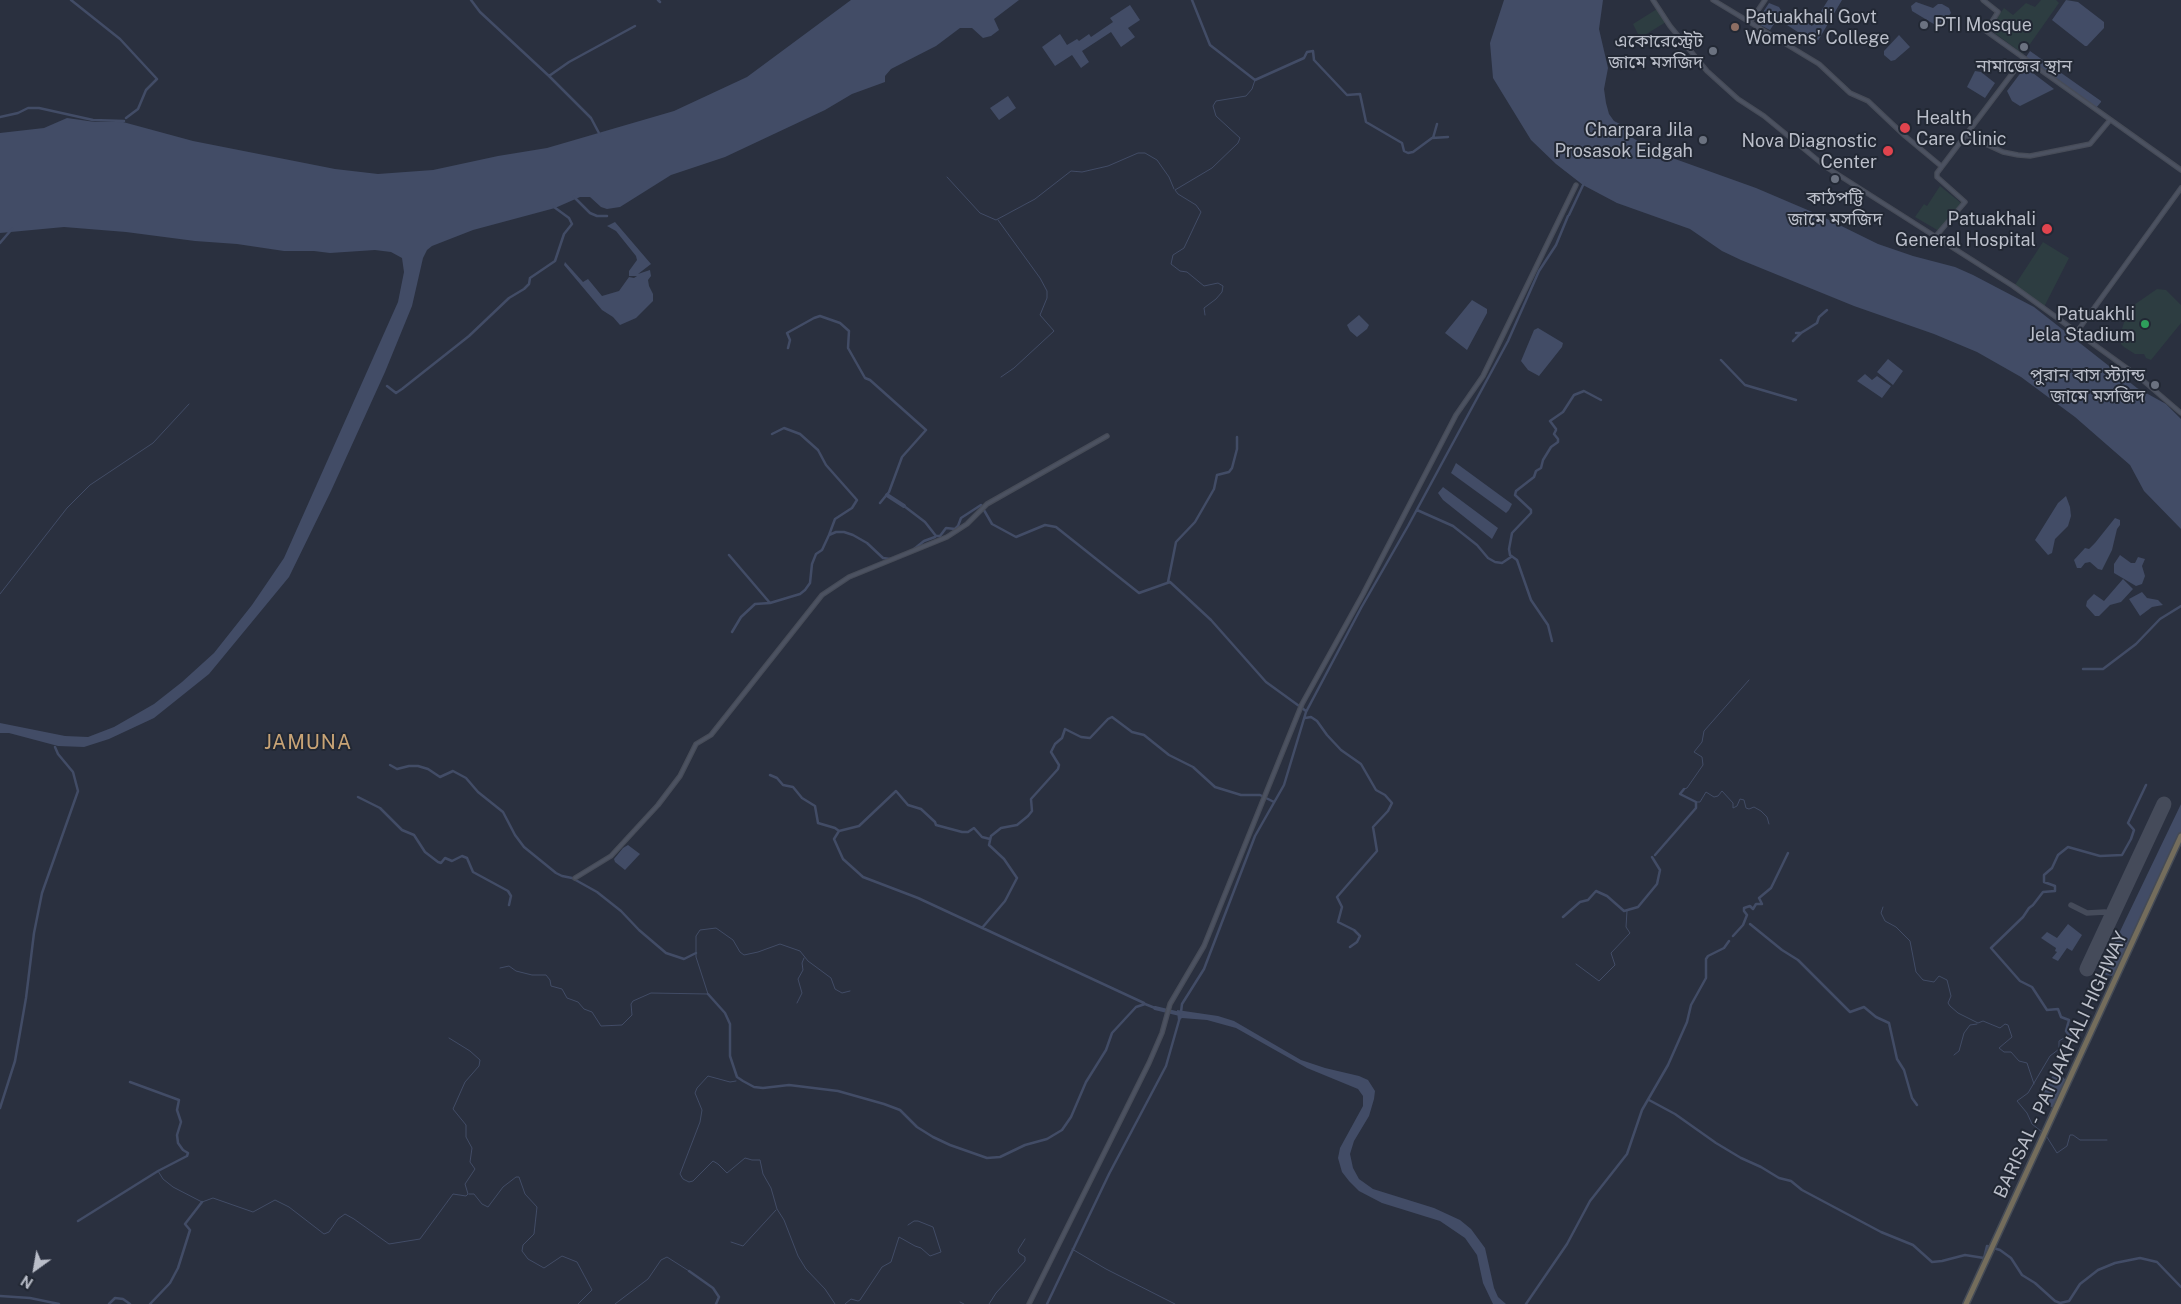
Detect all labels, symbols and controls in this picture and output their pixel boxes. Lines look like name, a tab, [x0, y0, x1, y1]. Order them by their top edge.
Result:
place label: Patuakhali Govt Womens' College	[1745, 6, 1889, 48]
place label: PTI Mosque	[1934, 14, 2032, 36]
marker: PTI Mosque	[1918, 19, 1930, 31]
marker: Patuakhali Govt Womens' College	[1729, 21, 1741, 33]
place label: একোরেস্ট্রেট জামে মসজিদ	[1608, 30, 1703, 72]
marker: নামাজের স্থান	[2018, 41, 2030, 53]
marker: একোরেস্ট্রেট জামে মসজিদ	[1707, 45, 1719, 57]
place label: নামাজের স্থান	[1976, 55, 2072, 77]
place label: Health Care Clinic	[1916, 107, 2007, 150]
place label: Charpara Jila Prosasok Eidgah	[1554, 119, 1693, 162]
marker: Health Care Clinic	[1898, 121, 1912, 135]
place label: Nova Diagnostic Center	[1742, 130, 1877, 172]
marker: Charpara Jila Prosasok Eidgah	[1697, 134, 1709, 146]
marker: Nova Diagnostic Center	[1881, 144, 1895, 158]
marker: কাঠপট্টি জামে মসজিদ	[1829, 173, 1841, 185]
place label: কাঠপট্টি জামে মসজিদ	[1788, 187, 1882, 230]
place label: Patuakhali General Hospital	[1895, 208, 2036, 250]
marker: Patuakhali General Hospital	[2040, 222, 2054, 236]
place label: Patuakhli Jela Stadium	[2028, 303, 2135, 346]
marker: Patuakhli Jela Stadium	[2139, 318, 2151, 330]
place label: পুরান বাস স্ট্যান্ড জামে মসজিদ	[2030, 364, 2145, 406]
marker: পুরান বাস স্ট্যান্ড জামে মসজিদ	[2149, 379, 2161, 391]
district label: JAMUNA	[263, 731, 353, 755]
street label: BARISAL - PATUAKHALI HIGHWAY	[1990, 928, 2132, 1202]
north arrow	[10, 1244, 60, 1294]
text: N	[18, 1272, 36, 1291]

